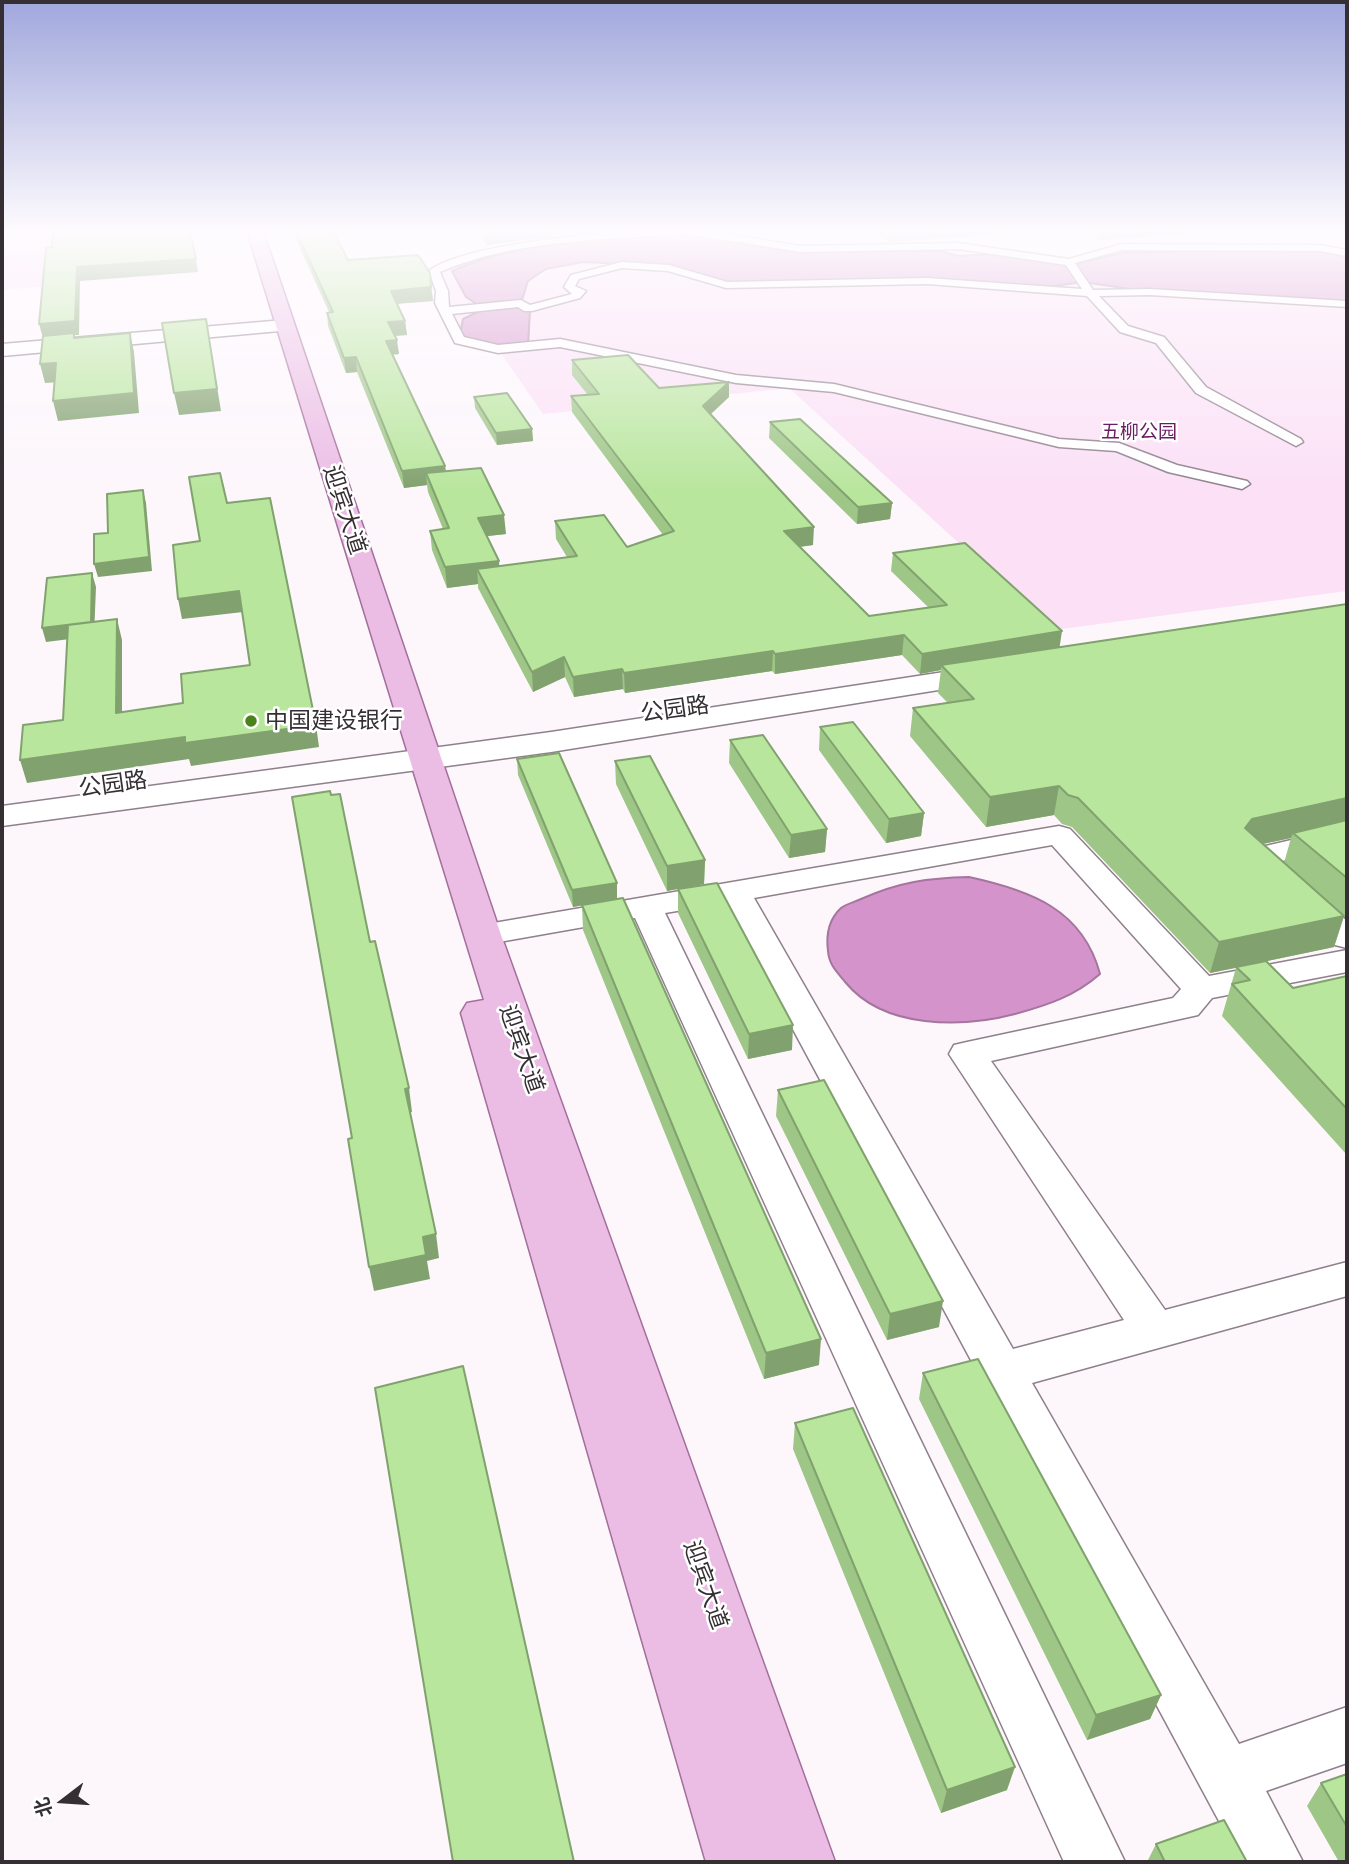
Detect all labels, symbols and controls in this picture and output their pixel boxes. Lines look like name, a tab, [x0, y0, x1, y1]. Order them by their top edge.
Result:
park label: 五柳公园	[1101, 422, 1177, 444]
street label: 迎宾大道	[317, 462, 371, 558]
street label: 公园路	[639, 692, 711, 728]
place label: 中国建设银行	[265, 707, 403, 735]
marker: 中国建设银行	[243, 713, 259, 729]
street label: 公园路	[77, 767, 149, 803]
street label: 迎宾大道	[493, 1001, 549, 1097]
street label: 迎宾大道	[677, 1537, 733, 1633]
north arrow	[28, 1766, 98, 1836]
text: 北	[29, 1795, 57, 1820]

